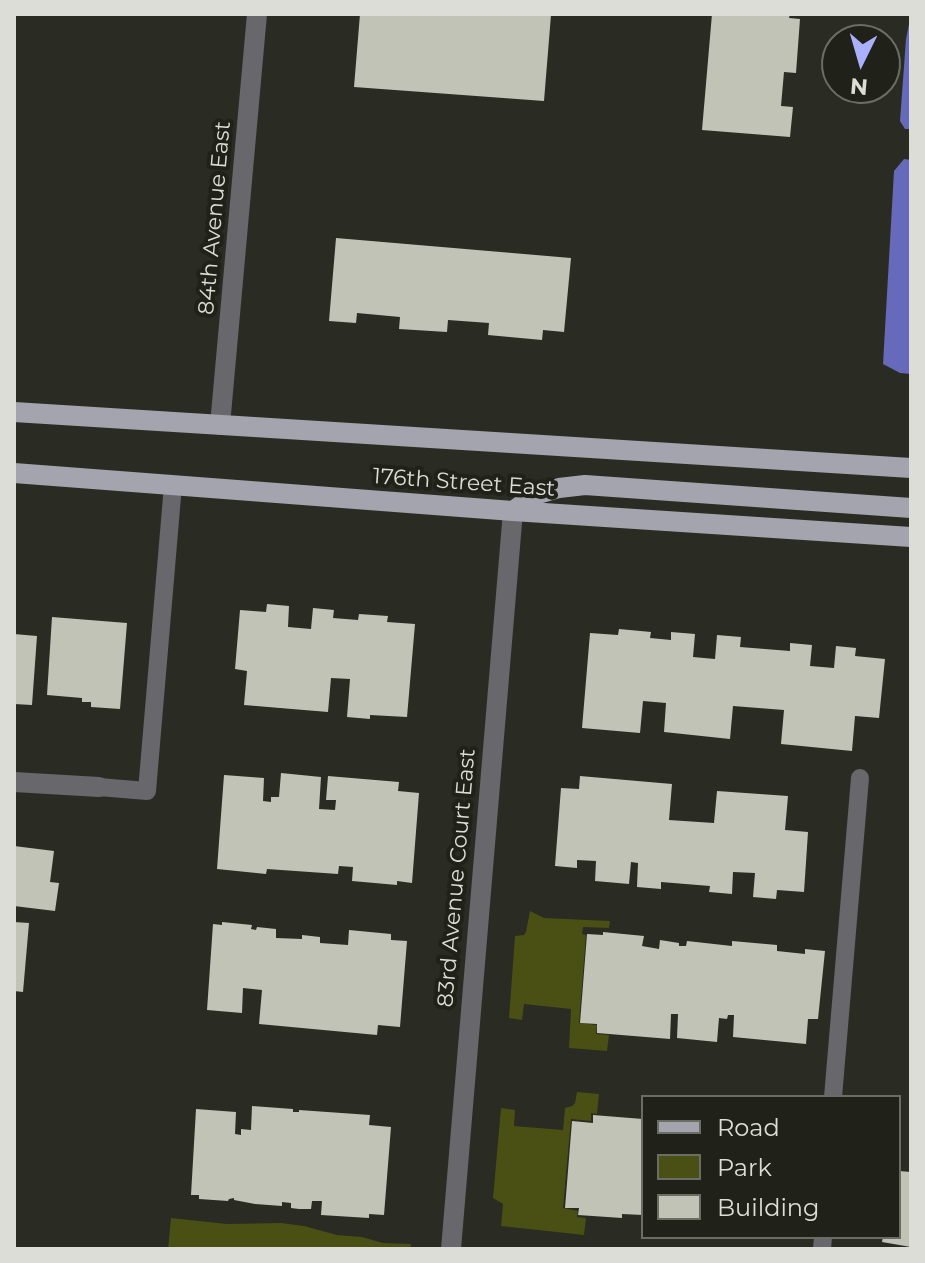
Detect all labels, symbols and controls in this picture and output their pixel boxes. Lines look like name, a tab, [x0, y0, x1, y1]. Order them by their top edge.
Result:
north arrow	[821, 24, 901, 104]
text: N	[849, 72, 869, 101]
street label: 84th Avenue East	[193, 120, 237, 316]
street label: 176th Street East	[372, 463, 556, 503]
street label: 83rd Avenue Court East	[433, 748, 481, 1008]
legend	[641, 1095, 901, 1239]
text: Road	[717, 1113, 780, 1142]
text: Park	[717, 1153, 772, 1182]
text: Building	[717, 1193, 820, 1222]

